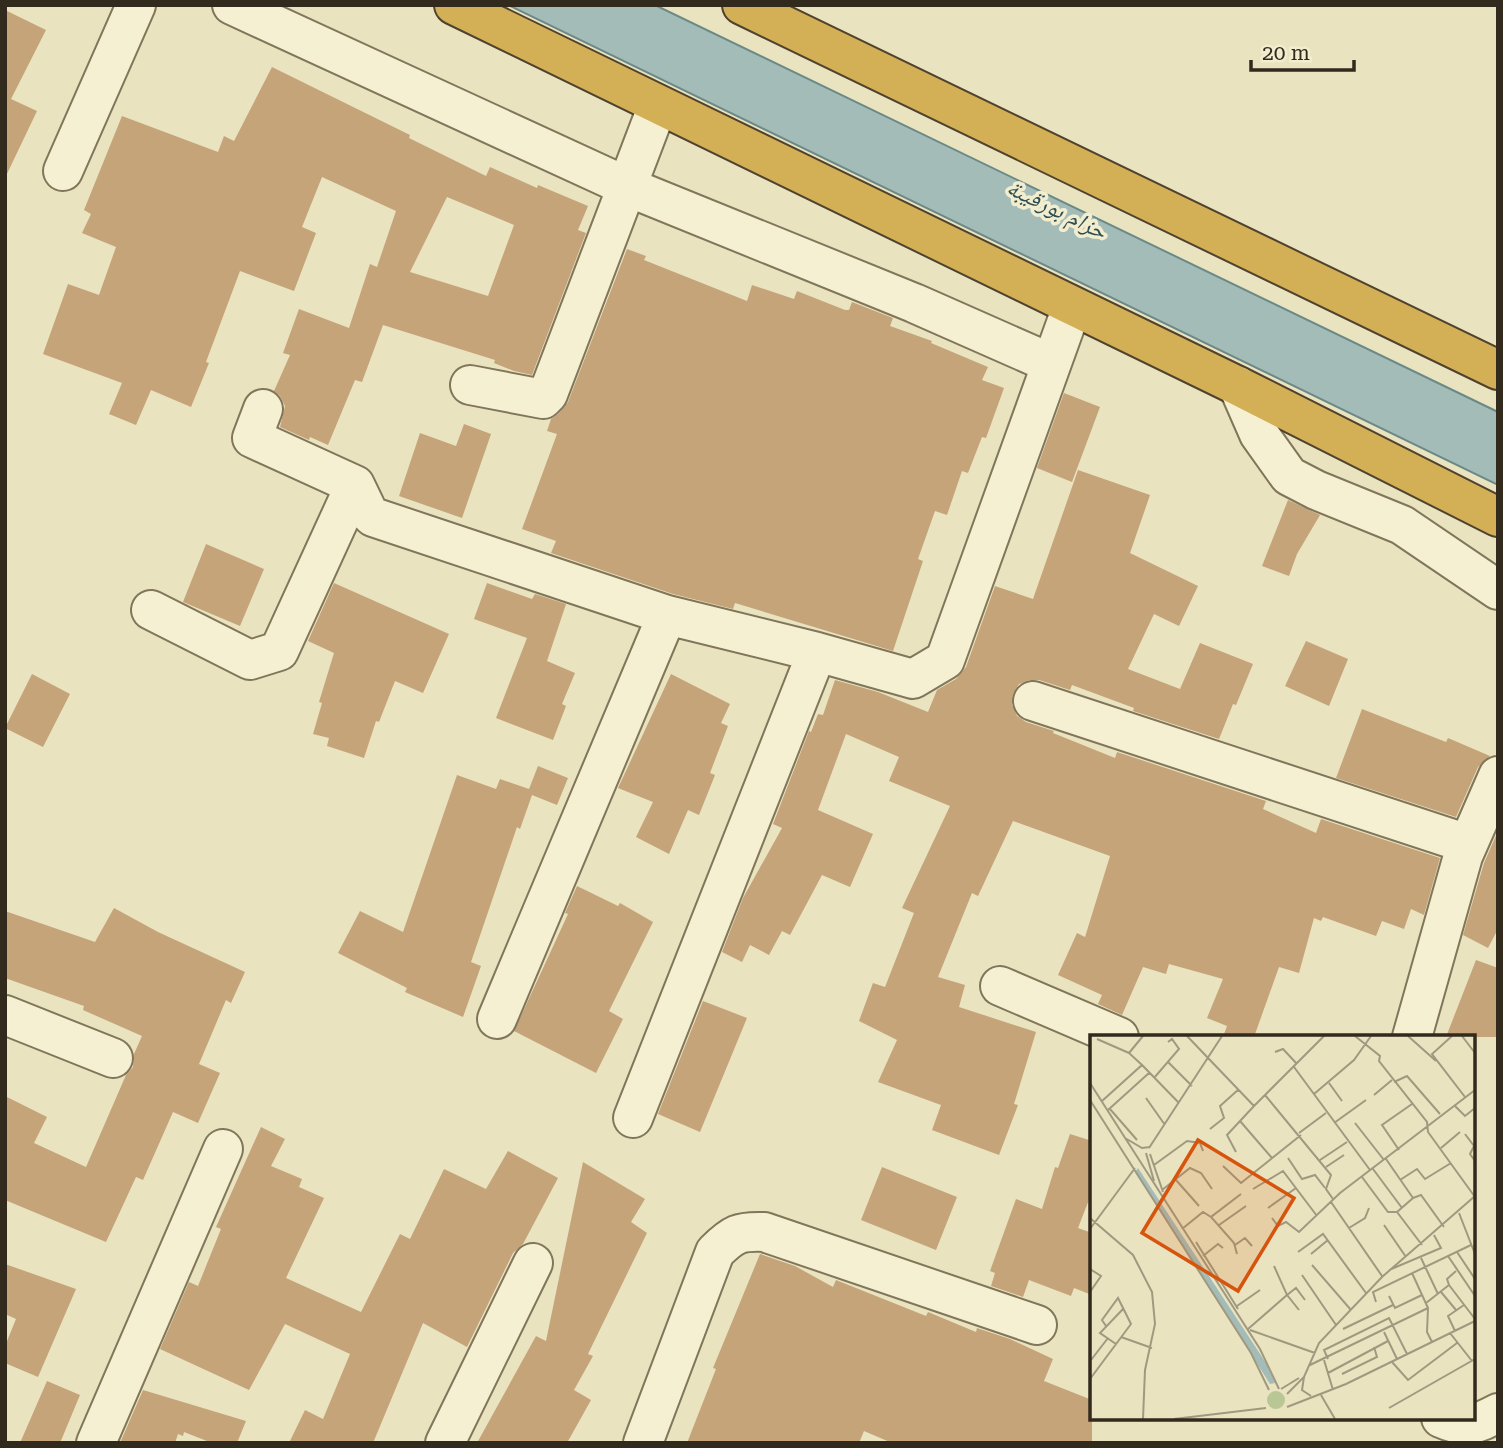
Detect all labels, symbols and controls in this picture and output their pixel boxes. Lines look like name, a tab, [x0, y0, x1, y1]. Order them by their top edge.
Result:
scale bar	[1251, 28, 1354, 72]
text: 20 m	[1262, 41, 1310, 65]
water label: حزام بورقيبة	[1002, 174, 1111, 247]
inset map	[1090, 1035, 1475, 1420]

